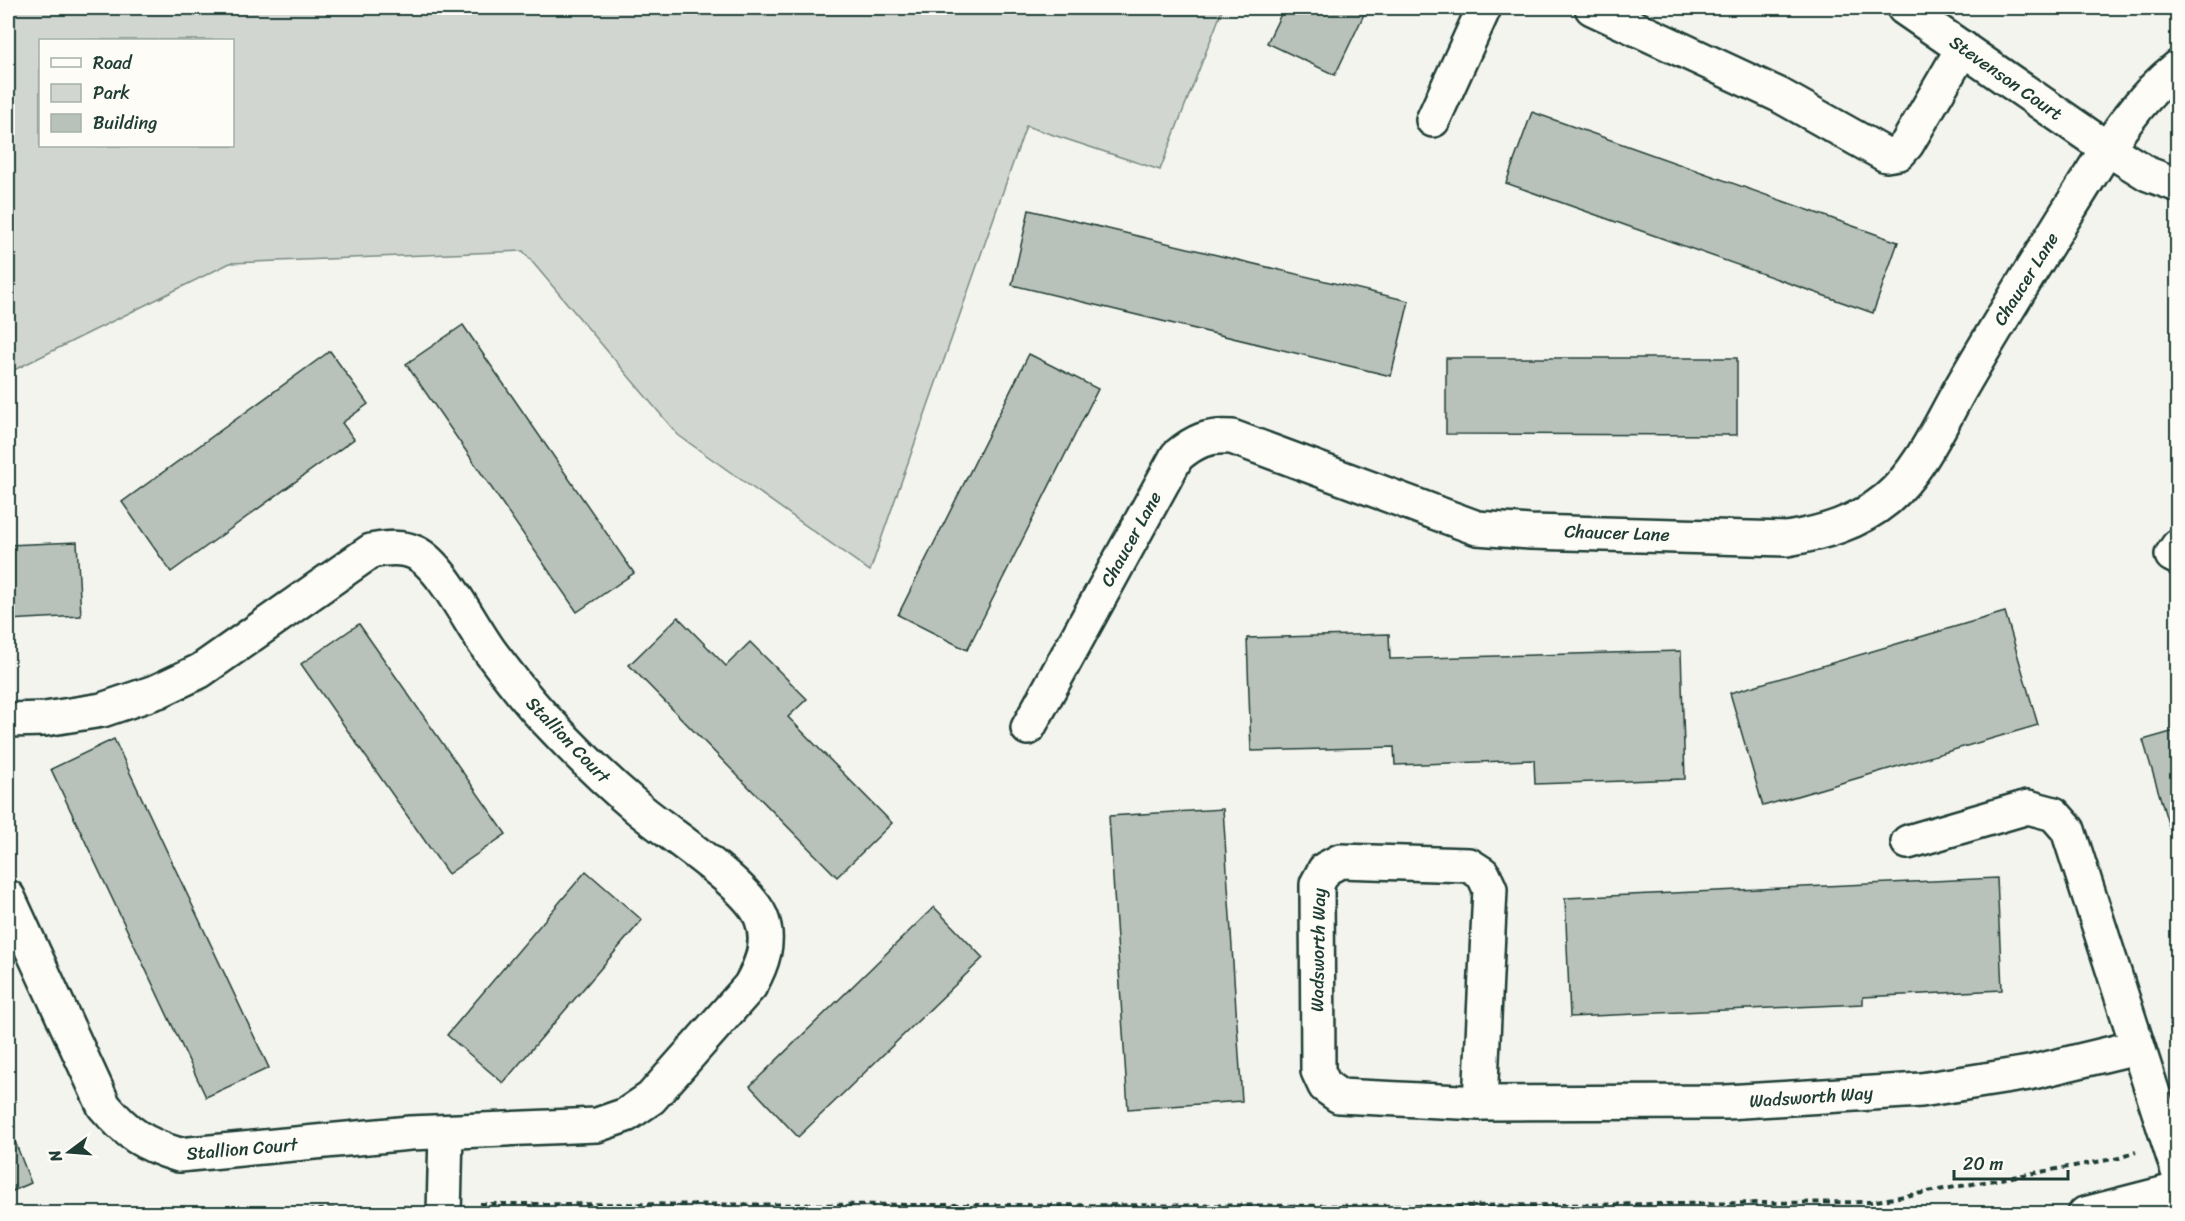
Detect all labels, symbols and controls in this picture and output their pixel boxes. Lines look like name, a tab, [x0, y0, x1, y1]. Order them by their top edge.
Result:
street label: Stevenson Court	[1942, 27, 2070, 129]
legend	[39, 39, 234, 147]
text: Road	[93, 47, 133, 79]
text: Park	[93, 77, 130, 109]
text: Building	[93, 107, 157, 139]
street label: Chaucer Lane	[1985, 226, 2067, 332]
street label: Chaucer Lane	[1091, 485, 1171, 593]
street label: Chaucer Lane	[1564, 515, 1670, 551]
street label: Stallion Court	[518, 689, 619, 792]
street label: Wadsworth Way	[1301, 887, 1335, 1012]
street label: Wadsworth Way	[1748, 1077, 1875, 1117]
north arrow	[39, 1122, 99, 1182]
street label: Stallion Court	[185, 1128, 300, 1170]
scale bar	[1954, 1143, 2068, 1181]
text: N	[39, 1146, 71, 1166]
text: 20 m	[1963, 1148, 2003, 1180]

